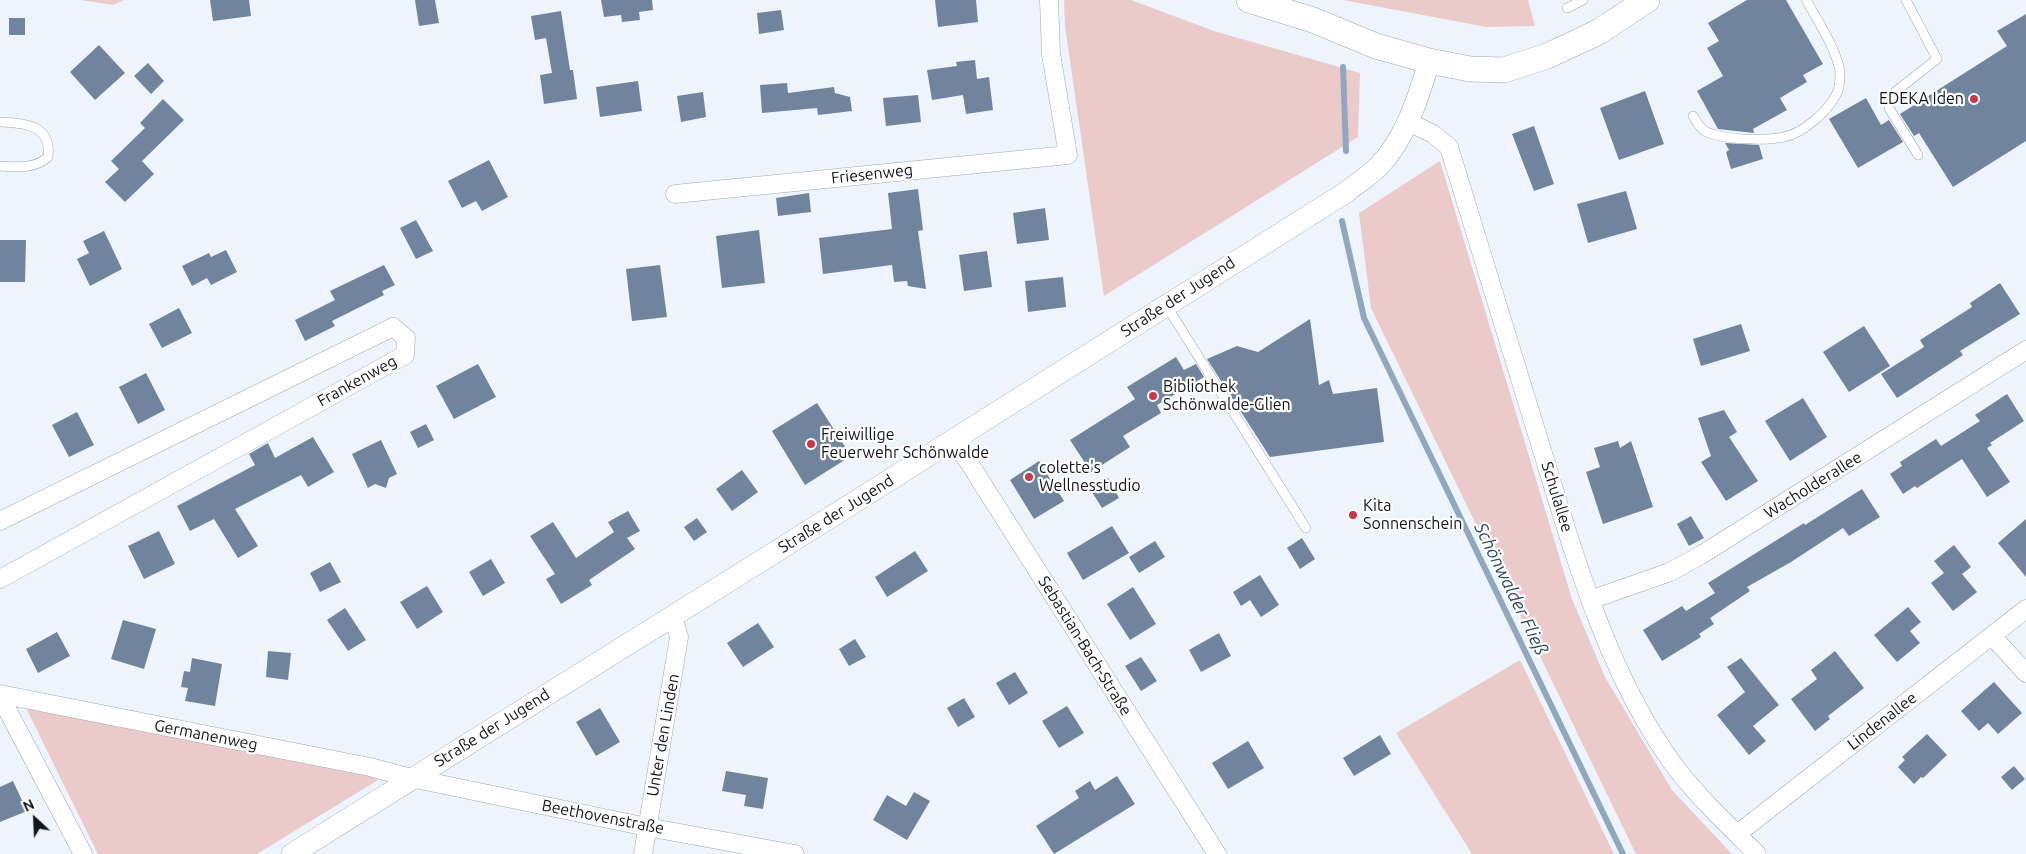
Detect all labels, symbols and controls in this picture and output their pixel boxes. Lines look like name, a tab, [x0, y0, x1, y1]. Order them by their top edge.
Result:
place label: EDEKA Iden	[1879, 89, 1964, 109]
marker: EDEKA Iden	[1968, 93, 1980, 105]
street label: Friesenweg	[830, 160, 914, 188]
street label: Straße der Jugend	[1117, 253, 1239, 341]
street label: Frankenweg	[314, 351, 400, 411]
place label: Bibliothek Schönwalde-Glien	[1163, 377, 1291, 415]
marker: Bibliothek Schönwalde-Glien	[1147, 390, 1159, 402]
place label: Freiwillige Feuerwehr Schönwalde	[821, 425, 989, 463]
marker: Freiwillige Feuerwehr Schönwalde	[805, 438, 817, 450]
street label: Wacholderallee	[1761, 447, 1865, 523]
place label: colette's Wellnesstudio	[1039, 458, 1141, 496]
street label: Schulallee	[1537, 459, 1577, 535]
street label: Straße der Jugend	[775, 471, 897, 557]
marker: colette's Wellnesstudio	[1023, 471, 1035, 483]
place label: Kita Sonnenschein	[1363, 496, 1462, 534]
marker: Kita Sonnenschein	[1347, 509, 1359, 521]
water label: Schönwalder Fließ	[1470, 519, 1552, 659]
street label: Sebastian-Bach-Straße	[1034, 573, 1136, 719]
street label: Unter den Linden	[643, 672, 683, 798]
street label: Straße der Jugend	[431, 685, 553, 771]
street label: Lindenallee	[1843, 688, 1921, 754]
street label: Germanenweg	[153, 716, 259, 754]
north arrow	[10, 794, 60, 844]
text: N	[21, 796, 37, 815]
street label: Beethovenstraße	[540, 796, 666, 838]

